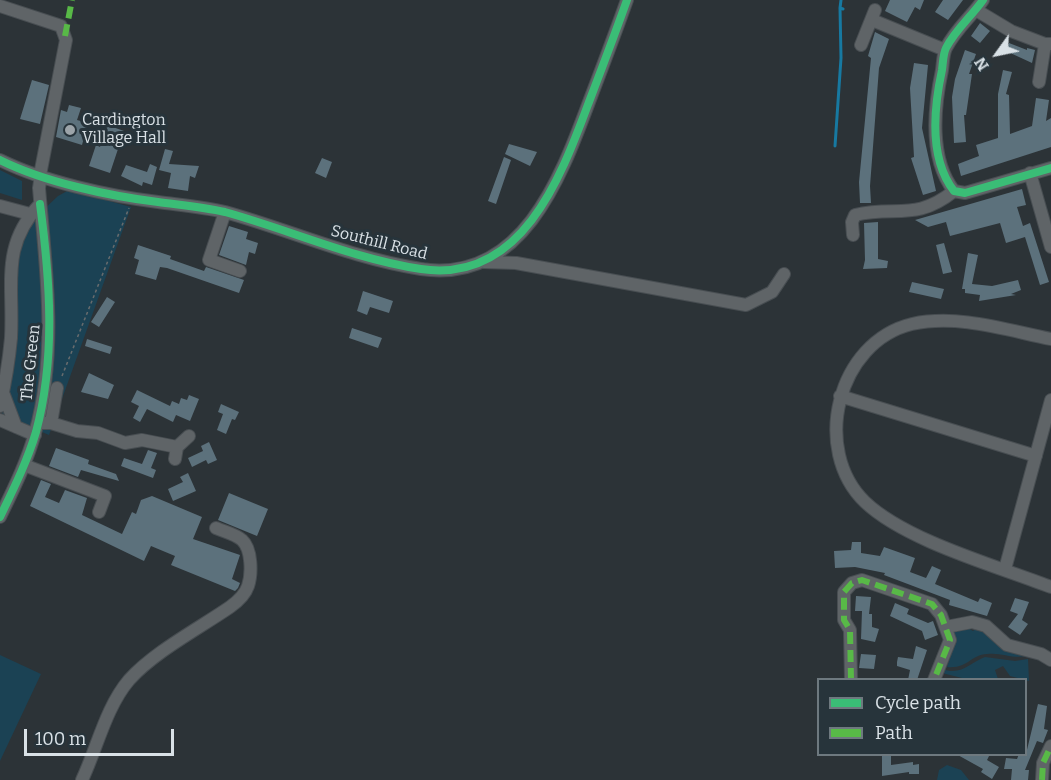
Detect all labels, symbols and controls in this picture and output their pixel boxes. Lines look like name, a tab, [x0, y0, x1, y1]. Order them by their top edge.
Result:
north arrow	[967, 24, 1027, 84]
text: N	[970, 54, 993, 74]
place label: Cardington Village Hall	[82, 111, 166, 149]
marker: Cardington Village Hall	[63, 123, 77, 137]
street label: Southill Road	[329, 222, 429, 264]
street label: The Green	[17, 324, 45, 402]
legend	[817, 678, 1027, 756]
text: Cycle path	[875, 692, 961, 714]
scale bar	[27, 717, 177, 755]
text: Path	[875, 722, 913, 744]
text: 100 m	[35, 728, 86, 750]

